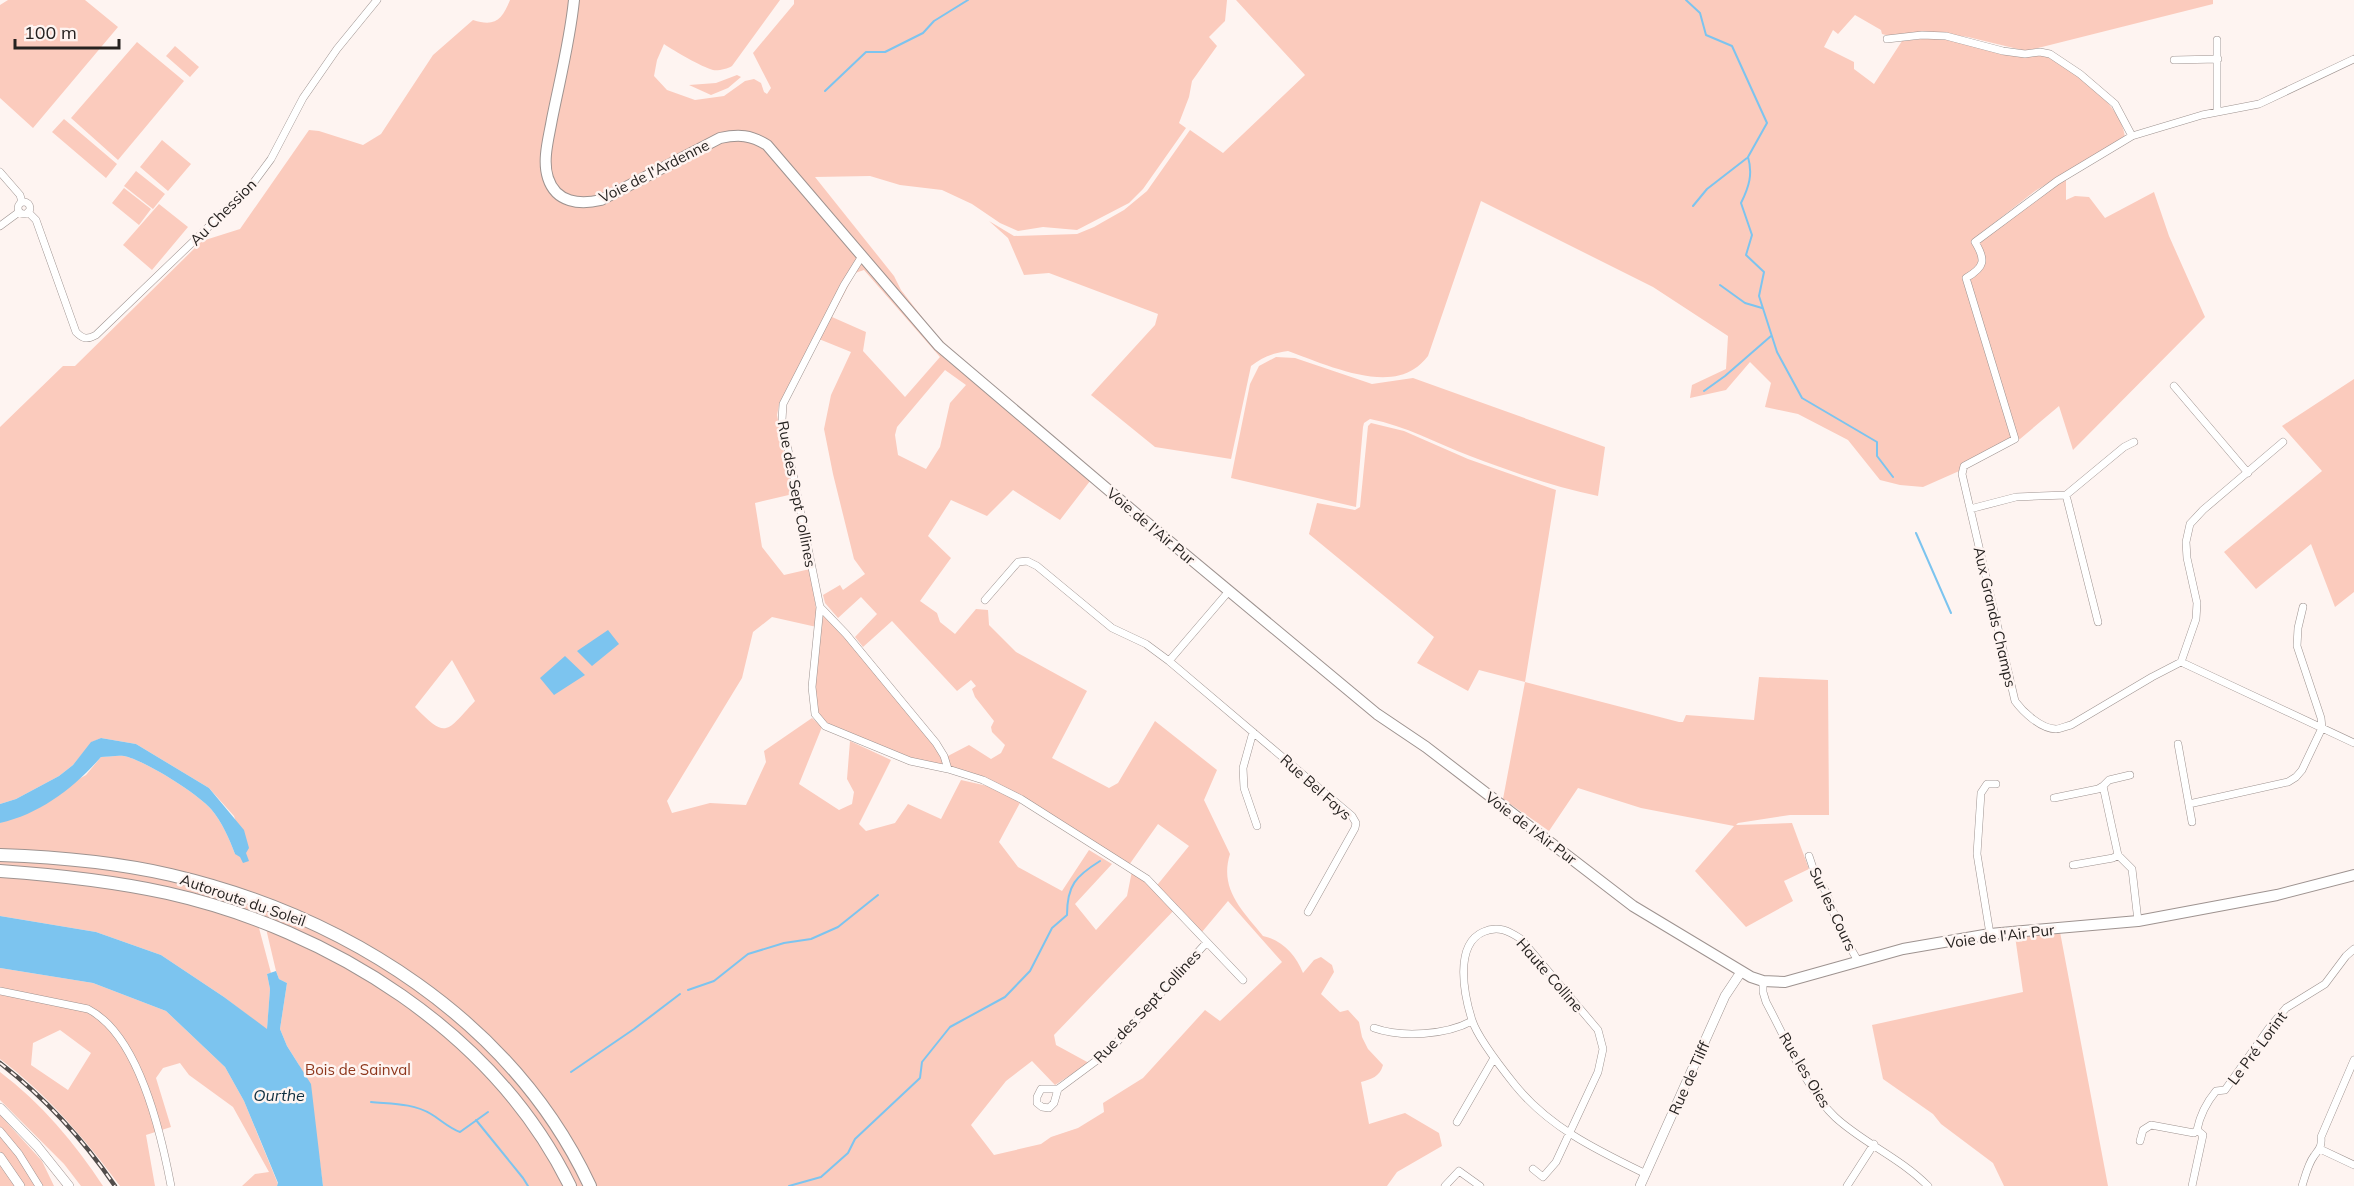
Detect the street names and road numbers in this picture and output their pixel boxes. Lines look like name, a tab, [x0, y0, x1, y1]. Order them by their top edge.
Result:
street label: Voie de l'Ardenne	[596, 135, 712, 207]
street label: Au Chession	[186, 175, 260, 249]
street label: Rue des Sept Collines	[773, 419, 821, 569]
street label: Voie de l'Air Pur	[1103, 484, 1199, 569]
street label: Aux Grands Champs	[1970, 545, 2020, 689]
street label: Rue Bel Fays	[1276, 750, 1356, 824]
street label: Voie de l'Air Pur	[1482, 787, 1581, 869]
street label: Sur les Cours	[1805, 864, 1861, 954]
street label: Autoroute du Soleil	[178, 870, 308, 930]
street label: Voie de l'Air Pur	[1945, 920, 2056, 952]
street label: Haute Colline	[1513, 934, 1587, 1016]
street label: Rue des Sept Collines	[1089, 945, 1205, 1067]
street label: Le Pré Lorint	[2223, 1008, 2291, 1088]
street label: Rue les Oies	[1775, 1029, 1835, 1111]
street label: Rue de Tilff	[1664, 1038, 1714, 1118]

